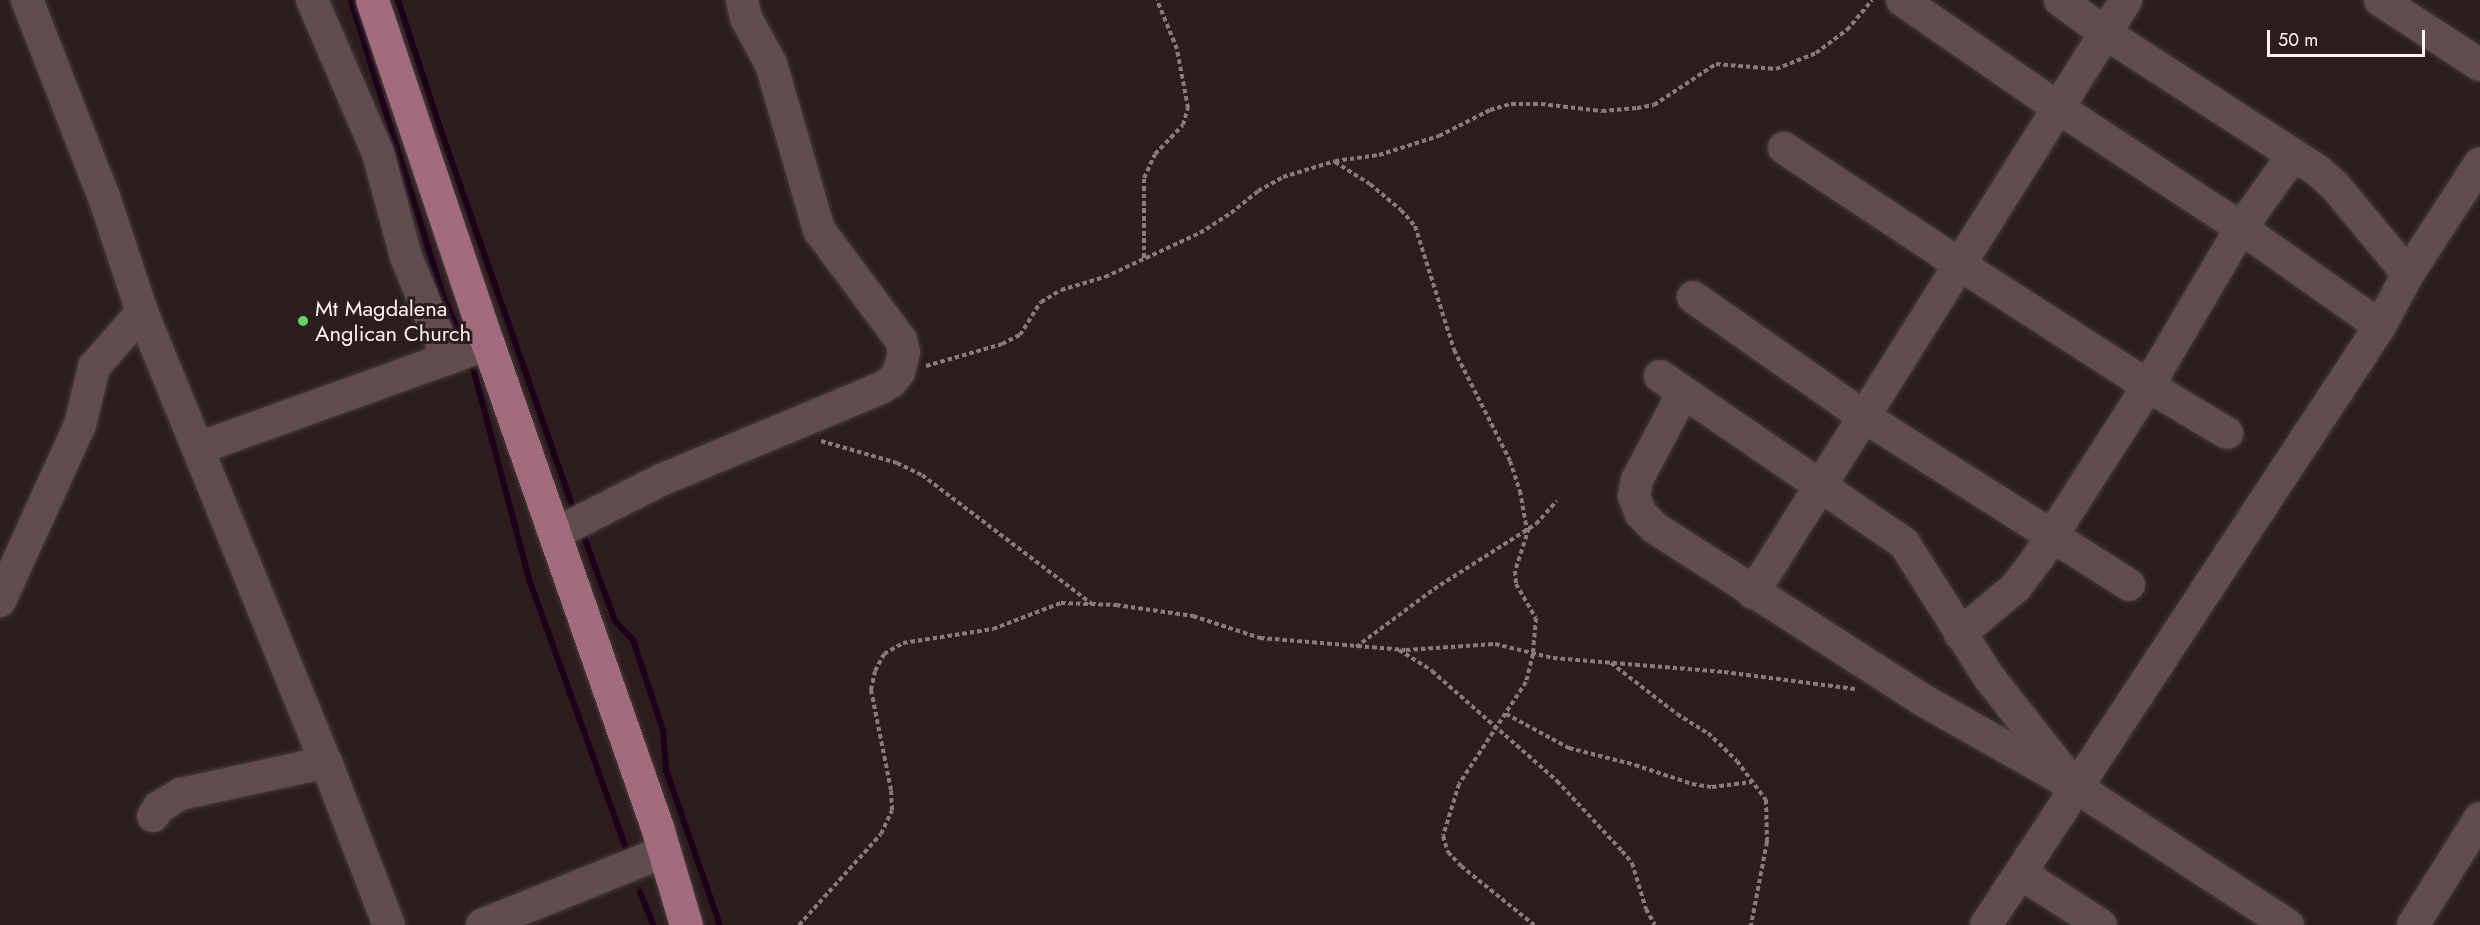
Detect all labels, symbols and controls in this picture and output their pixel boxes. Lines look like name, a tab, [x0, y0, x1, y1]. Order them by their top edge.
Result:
scale bar	[2270, 18, 2428, 56]
text: 50 m	[2278, 27, 2318, 53]
place label: Mt Magdalena Anglican Church	[315, 295, 471, 346]
marker: Mt Magdalena Anglican Church	[296, 314, 310, 328]

